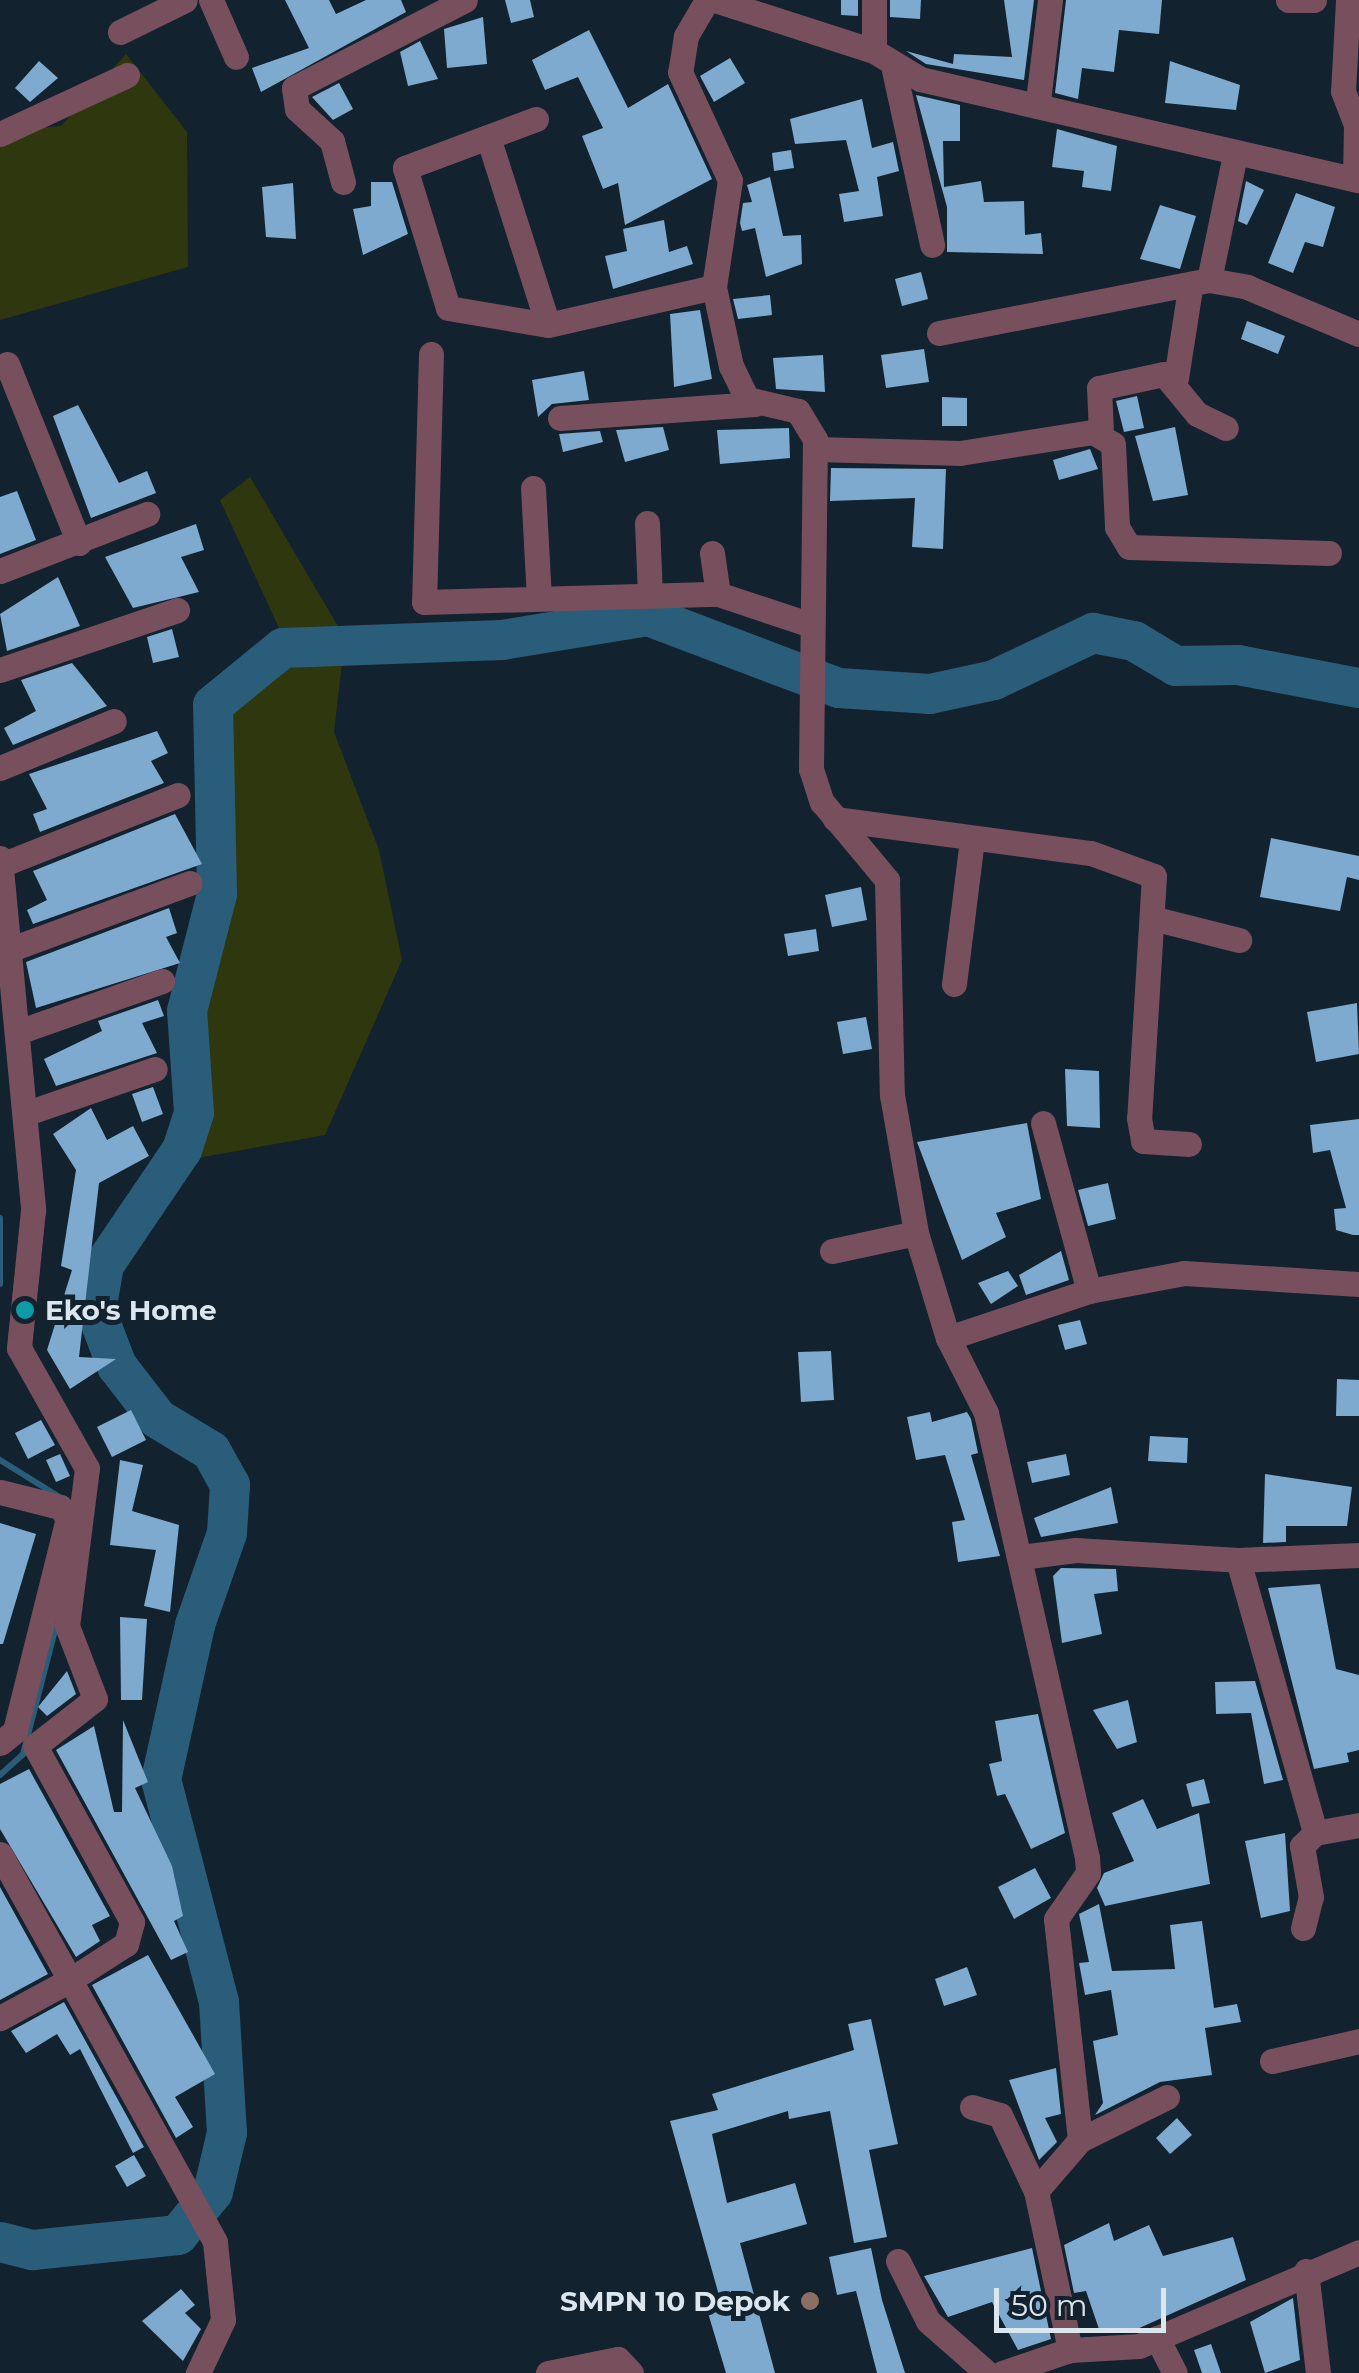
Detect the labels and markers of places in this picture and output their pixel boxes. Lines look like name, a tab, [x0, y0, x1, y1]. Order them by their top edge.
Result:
place label: Eko's Home	[45, 1293, 217, 1327]
marker: Eko's Home	[14, 1299, 36, 1321]
place label: SMPN 10 Depok	[560, 2284, 790, 2318]
marker: SMPN 10 Depok	[799, 2290, 821, 2312]

